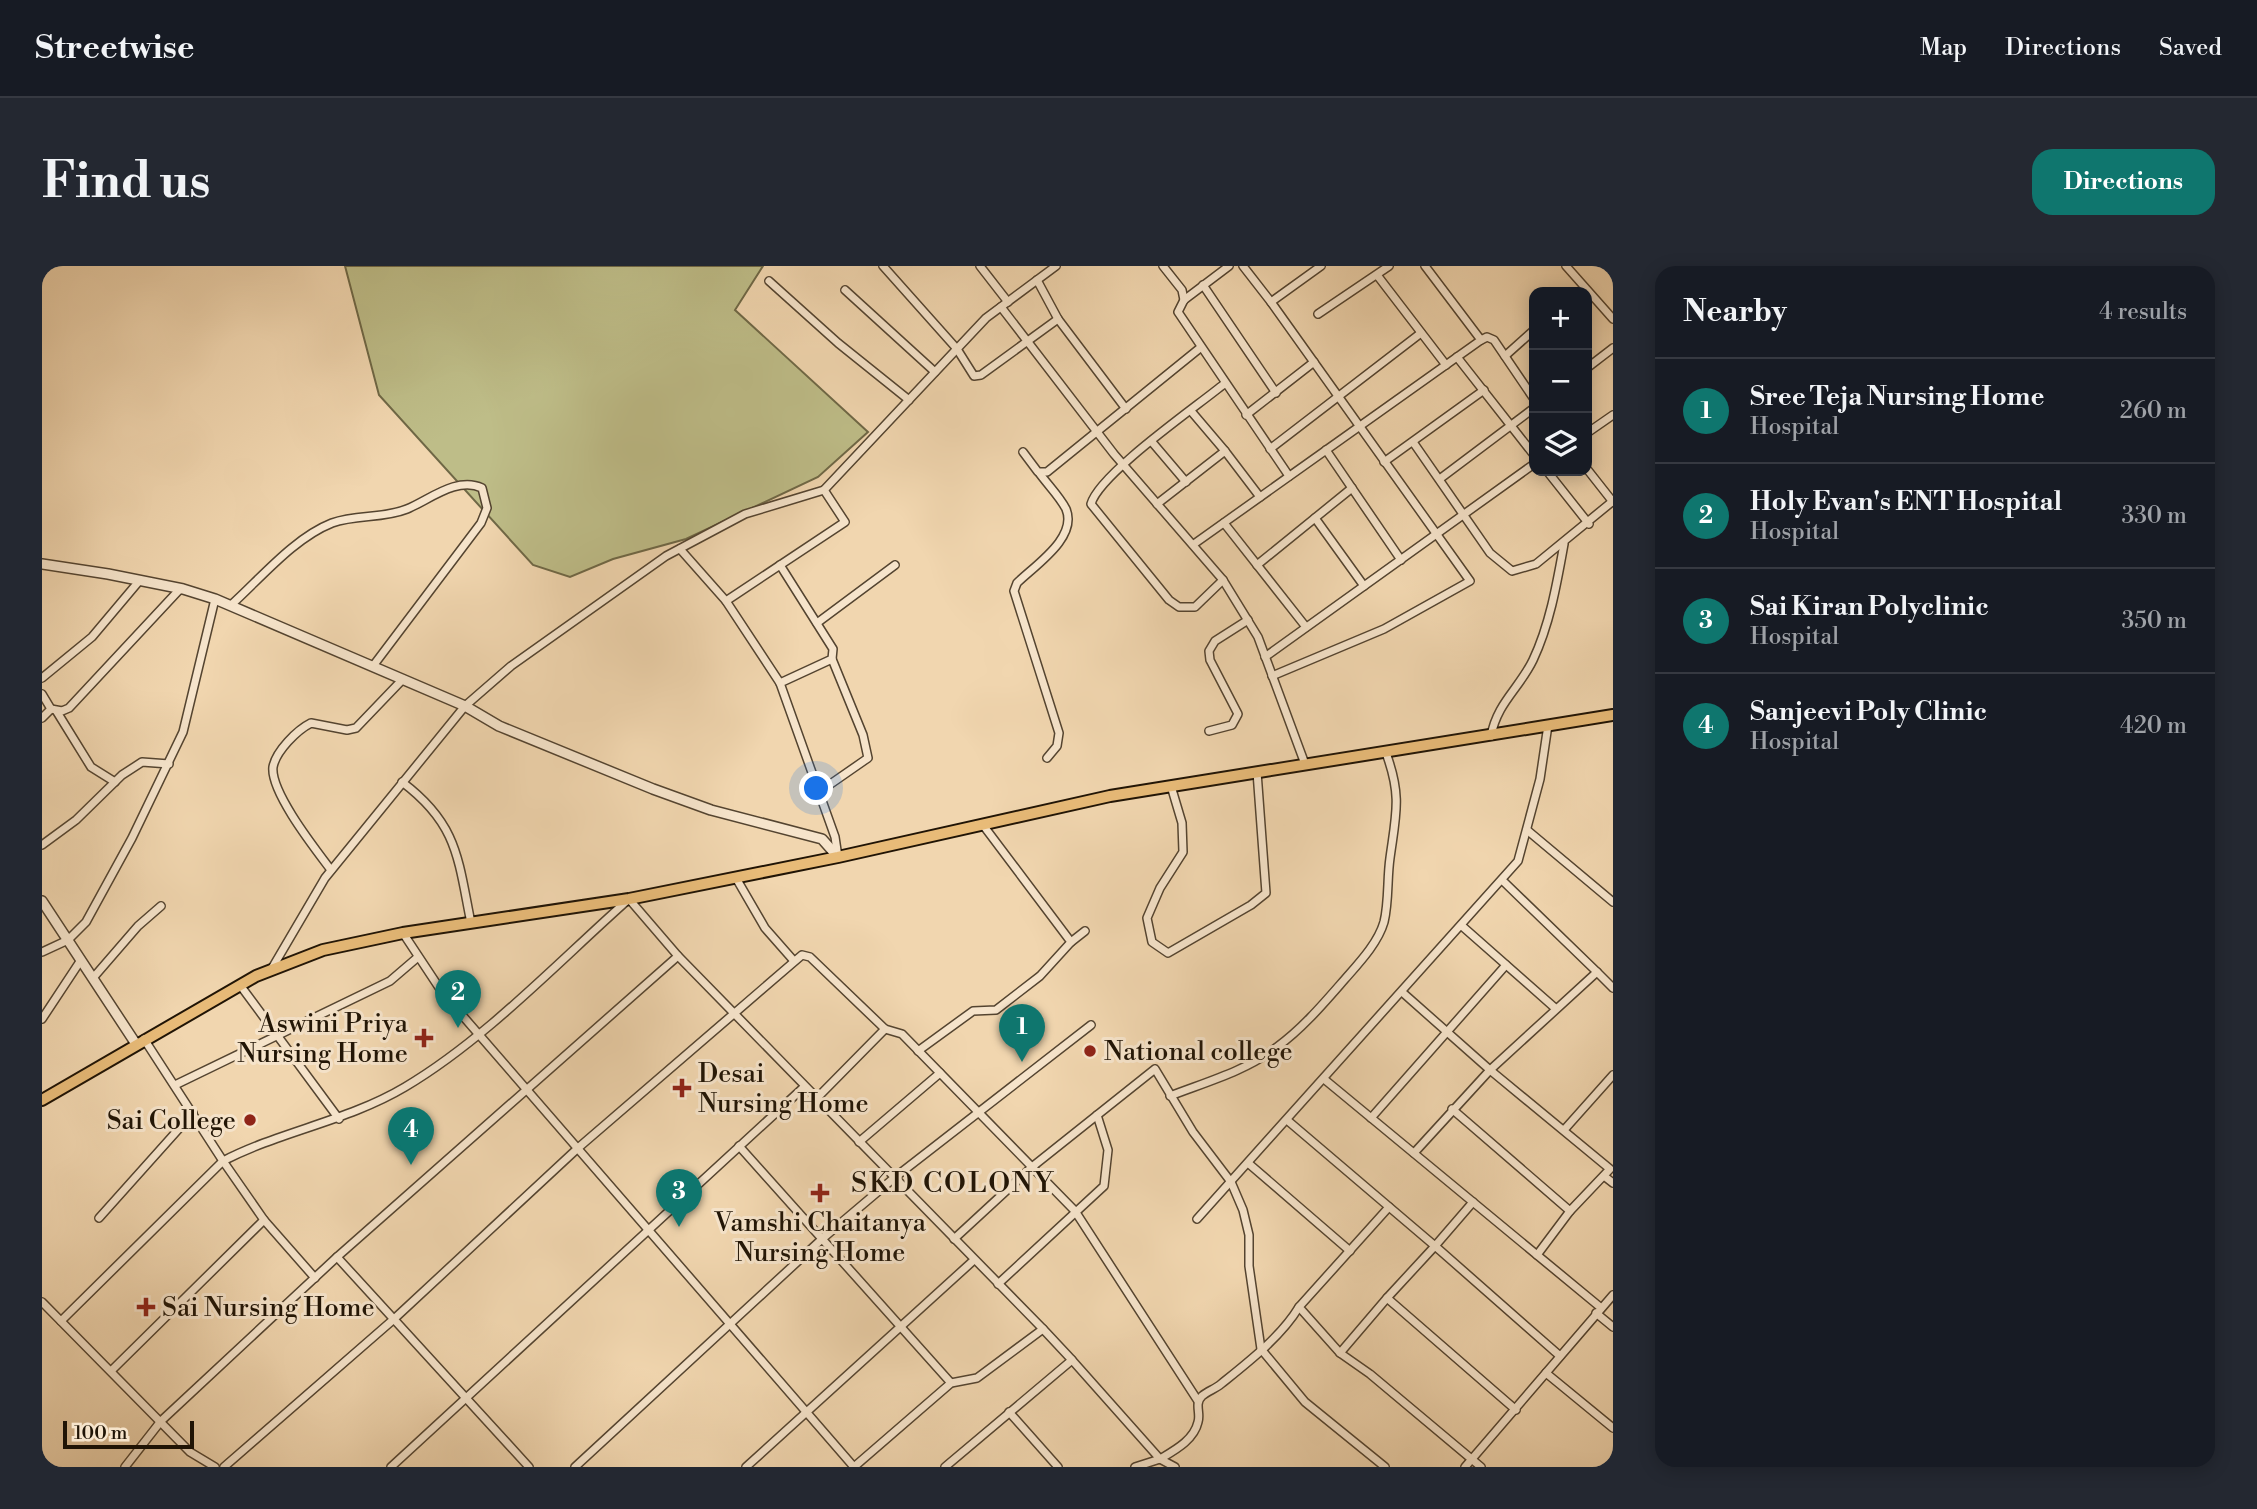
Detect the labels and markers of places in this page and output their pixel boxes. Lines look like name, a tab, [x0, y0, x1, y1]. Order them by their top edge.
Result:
pin: 2	[435, 970, 481, 1028]
pin: 1	[999, 1004, 1045, 1062]
place label: Aswini Priya Nursing Home	[237, 1008, 409, 1070]
marker: Aswini Priya Nursing Home	[414, 1028, 434, 1048]
place label: National college	[1104, 1036, 1293, 1068]
marker: National college	[1082, 1043, 1098, 1059]
place label: Desai Nursing Home	[698, 1058, 869, 1120]
marker: Desai Nursing Home	[672, 1078, 692, 1098]
place label: Sai College	[107, 1105, 236, 1137]
pin: 4	[388, 1107, 434, 1165]
marker: Sai College	[242, 1112, 258, 1128]
pin: 3	[656, 1169, 702, 1227]
marker: Vamshi Chaitanya Nursing Home	[810, 1183, 830, 1203]
place label: Vamshi Chaitanya Nursing Home	[713, 1207, 927, 1269]
place label: Sai Nursing Home	[162, 1292, 375, 1324]
marker: Sai Nursing Home	[136, 1297, 156, 1317]

